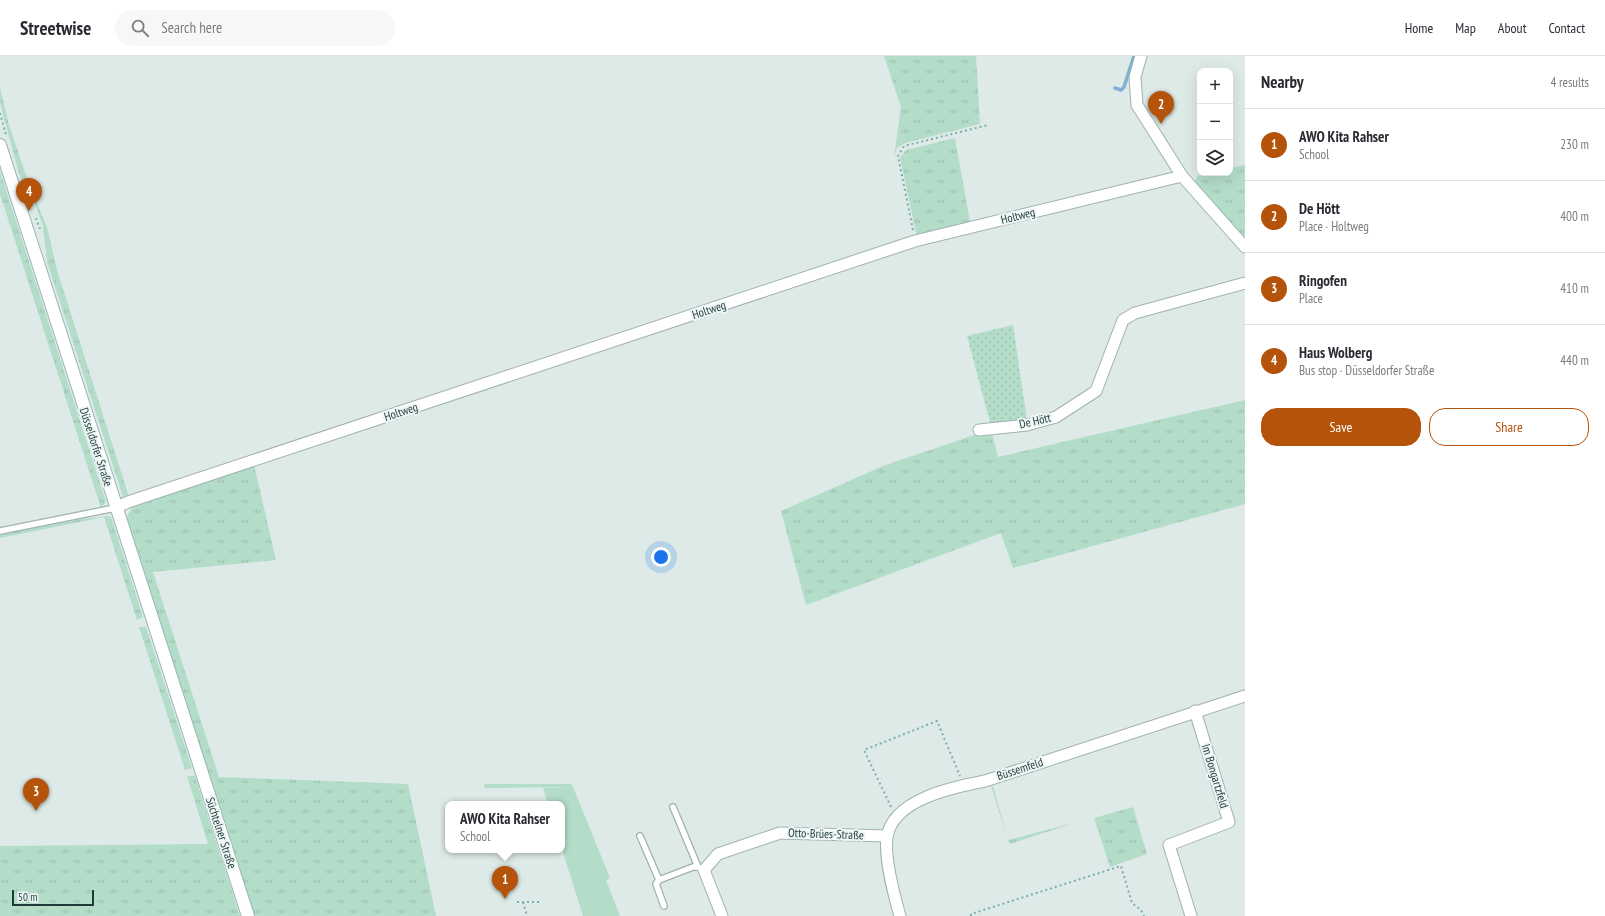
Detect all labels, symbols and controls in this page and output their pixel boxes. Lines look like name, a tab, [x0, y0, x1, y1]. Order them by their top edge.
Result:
search box	[115, 10, 395, 46]
text: Streetwise	[20, 16, 91, 40]
icon: search	[129, 17, 151, 39]
text: Search here	[161, 18, 222, 37]
text: Home	[1405, 19, 1433, 37]
text: Map	[1455, 19, 1476, 37]
text: About	[1498, 19, 1527, 37]
text: Contact	[1549, 19, 1585, 37]
map controls	[1197, 68, 1233, 176]
button: +	[1197, 68, 1233, 104]
text: Nearby	[1261, 71, 1304, 93]
text: 4 results	[1550, 74, 1589, 91]
pin: 2	[1148, 91, 1174, 124]
button: −	[1197, 104, 1233, 140]
text: AWO Kita Rahser	[1299, 127, 1389, 146]
text: 1	[1271, 136, 1277, 153]
text: 230 m	[1560, 136, 1589, 153]
button: layers	[1197, 140, 1233, 176]
text: School	[1299, 146, 1329, 163]
pin: 4	[16, 178, 42, 211]
text: De Hött	[1299, 199, 1340, 218]
street label: Holtweg	[999, 204, 1037, 227]
text: 2	[1271, 208, 1277, 225]
text: 400 m	[1560, 208, 1589, 225]
text: Place · Holtweg	[1299, 218, 1369, 235]
text: Ringofen	[1299, 271, 1347, 290]
text: 3	[1271, 280, 1277, 297]
text: 410 m	[1560, 280, 1589, 297]
text: Place	[1299, 290, 1323, 307]
street label: Holtweg	[690, 297, 728, 322]
text: Haus Wolberg	[1299, 343, 1372, 362]
text: 4	[1271, 352, 1277, 369]
text: 440 m	[1560, 352, 1589, 369]
text: Bus stop · Düsseldorfer Straße	[1299, 362, 1434, 379]
street label: Holtweg	[382, 399, 420, 424]
street label: Düsseldorfer Straße	[77, 405, 116, 488]
button: Save	[1261, 408, 1421, 446]
button: Share	[1429, 408, 1589, 446]
street label: De Hött	[1018, 409, 1053, 431]
your location	[651, 547, 671, 567]
street label: Im Bongartzfeld	[1199, 742, 1232, 810]
street label: Büssemfeld	[995, 754, 1045, 783]
pin: 3	[23, 778, 49, 811]
street label: Süchtelner Straße	[203, 795, 240, 871]
popup	[445, 801, 565, 853]
text: AWO Kita Rahser	[460, 809, 550, 828]
street label: Otto-Brües-Straße	[788, 825, 864, 842]
text: School	[460, 828, 490, 845]
pin: 1	[492, 866, 518, 899]
scale bar	[12, 888, 94, 907]
text: 50 m	[18, 890, 37, 904]

